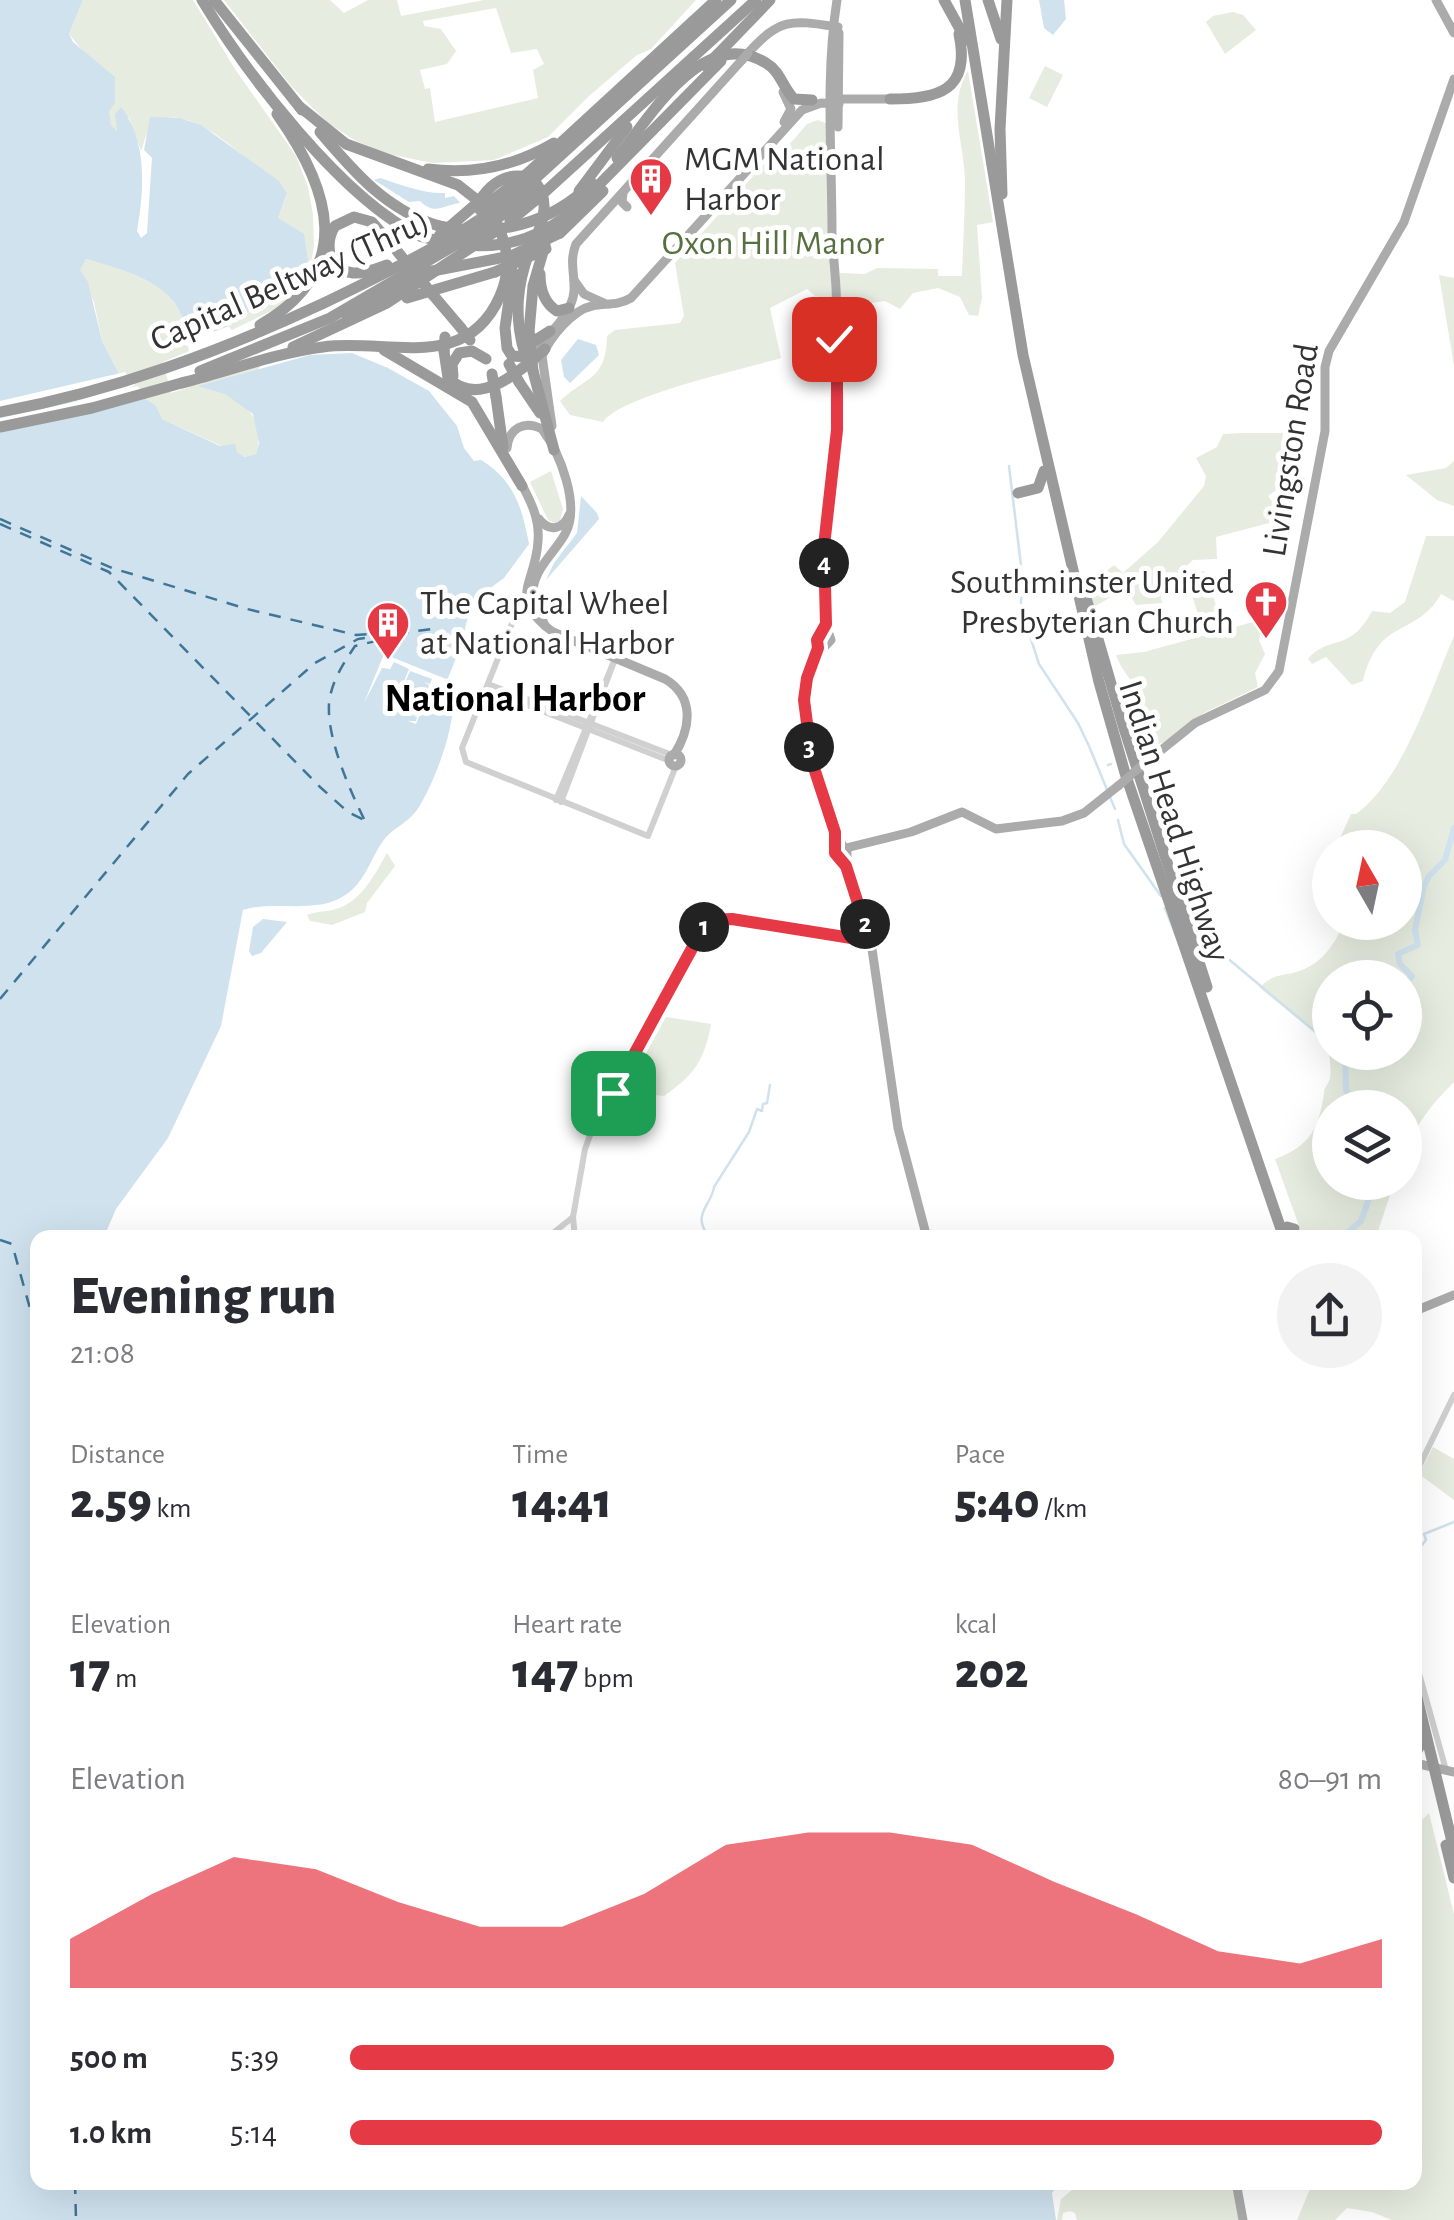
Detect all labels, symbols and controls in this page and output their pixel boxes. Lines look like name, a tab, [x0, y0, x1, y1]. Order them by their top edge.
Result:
place label: MGM National Harbor	[684, 142, 885, 217]
building icon: MGM National Harbor	[628, 156, 674, 217]
street label: Capital Beltway (Thru)	[145, 204, 435, 358]
park label: Oxon Hill Manor	[662, 226, 885, 261]
pin	[792, 297, 877, 382]
icon: check	[807, 312, 862, 367]
street label: Livingston Road	[1257, 341, 1325, 559]
pin: 4	[799, 538, 849, 588]
text: 4	[817, 549, 831, 577]
place label: Southminster United Presbyterian Church	[950, 565, 1234, 640]
church icon: Southminster United Presbyterian Church	[1243, 579, 1289, 640]
place label: The Capital Wheel at National Harbor	[420, 586, 675, 661]
building icon: The Capital Wheel at National Harbor	[365, 600, 411, 661]
street label: Indian Head Highway	[1112, 676, 1236, 966]
district label: National Harbor	[385, 679, 646, 719]
pin: 3	[784, 722, 834, 772]
text: 3	[803, 733, 815, 761]
north arrow	[1312, 830, 1422, 940]
map controls	[1312, 830, 1422, 1200]
pin: 2	[840, 899, 890, 949]
pin: 1	[679, 902, 729, 952]
text: 2	[858, 910, 872, 938]
text: 1	[699, 913, 709, 941]
button: locate	[1312, 960, 1422, 1070]
pin	[571, 1051, 656, 1136]
icon: arrive	[586, 1066, 641, 1121]
button: layers	[1312, 1090, 1422, 1200]
button: share	[1277, 1263, 1382, 1368]
text: Evening run	[70, 1269, 336, 1324]
text: 21:08	[70, 1337, 135, 1369]
text: Distance	[70, 1441, 165, 1469]
text: Time	[512, 1441, 568, 1469]
text: Pace	[955, 1441, 1005, 1469]
text: 2.59	[70, 1477, 152, 1527]
text: 14:41	[512, 1477, 612, 1527]
text: 5:40	[955, 1477, 1040, 1527]
text: km	[152, 1495, 192, 1523]
text: /km	[1040, 1495, 1087, 1523]
text: Elevation	[70, 1611, 171, 1639]
text: Heart rate	[512, 1611, 622, 1639]
text: kcal	[955, 1611, 997, 1639]
text: 17	[70, 1647, 110, 1697]
text: 147	[512, 1647, 578, 1697]
text: 202	[955, 1647, 1028, 1697]
text: m	[110, 1665, 137, 1693]
text: bpm	[578, 1665, 634, 1693]
text: Elevation	[70, 1763, 186, 1795]
text: 80–91 m	[1278, 1763, 1382, 1795]
text: 500 m	[70, 2042, 148, 2074]
text: 5:39	[230, 2042, 279, 2074]
text: 1.0 km	[70, 2117, 152, 2149]
text: 5:14	[230, 2117, 277, 2149]

